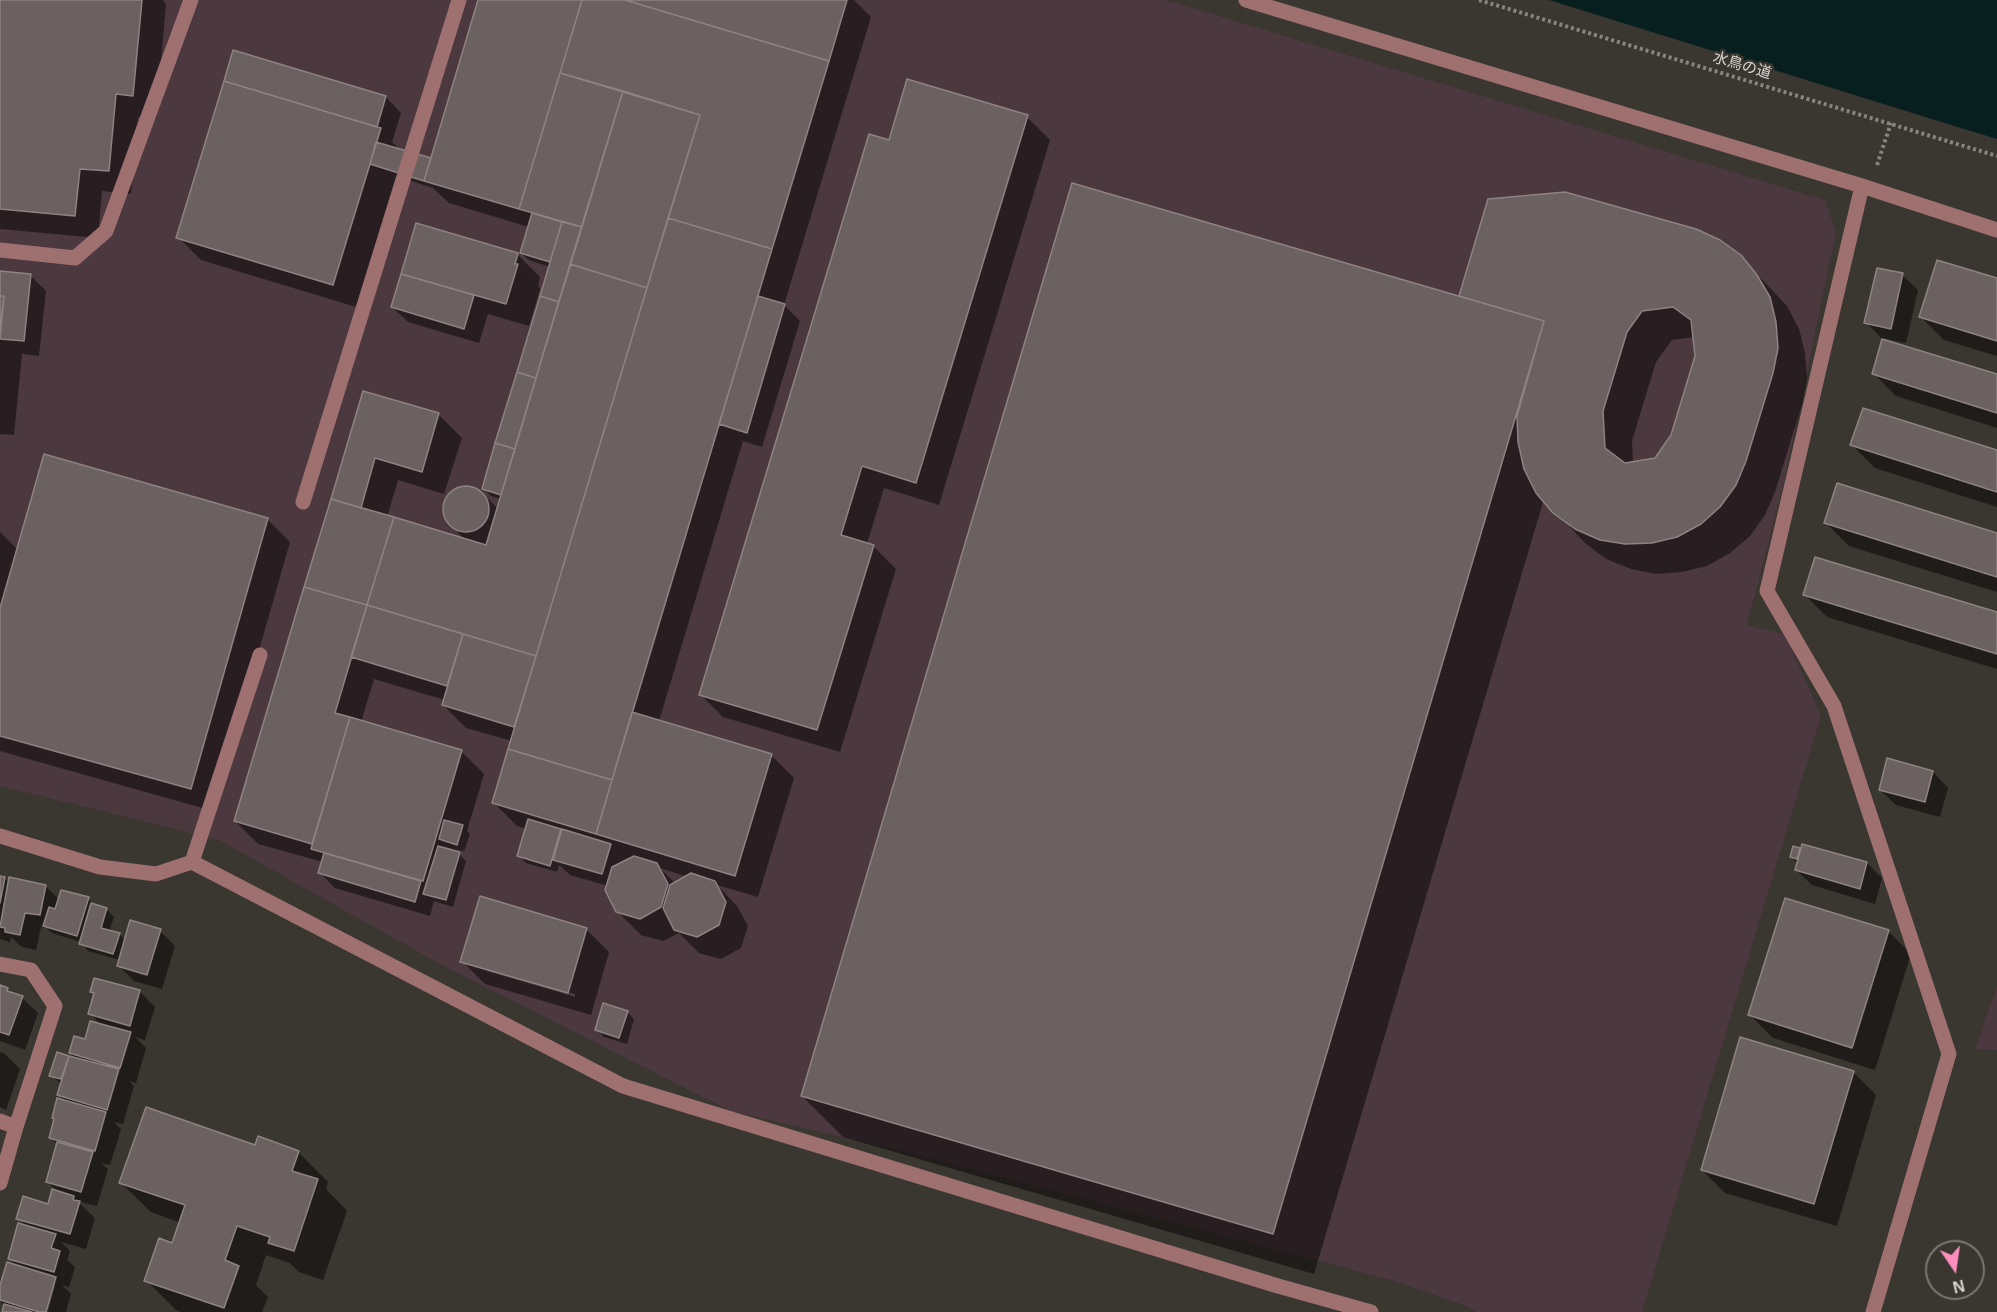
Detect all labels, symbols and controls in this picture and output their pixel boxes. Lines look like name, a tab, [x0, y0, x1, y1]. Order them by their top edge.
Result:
street label: 水鳥の道	[1711, 49, 1773, 83]
north arrow	[1925, 1240, 1985, 1300]
text: N	[1951, 1276, 1966, 1296]

